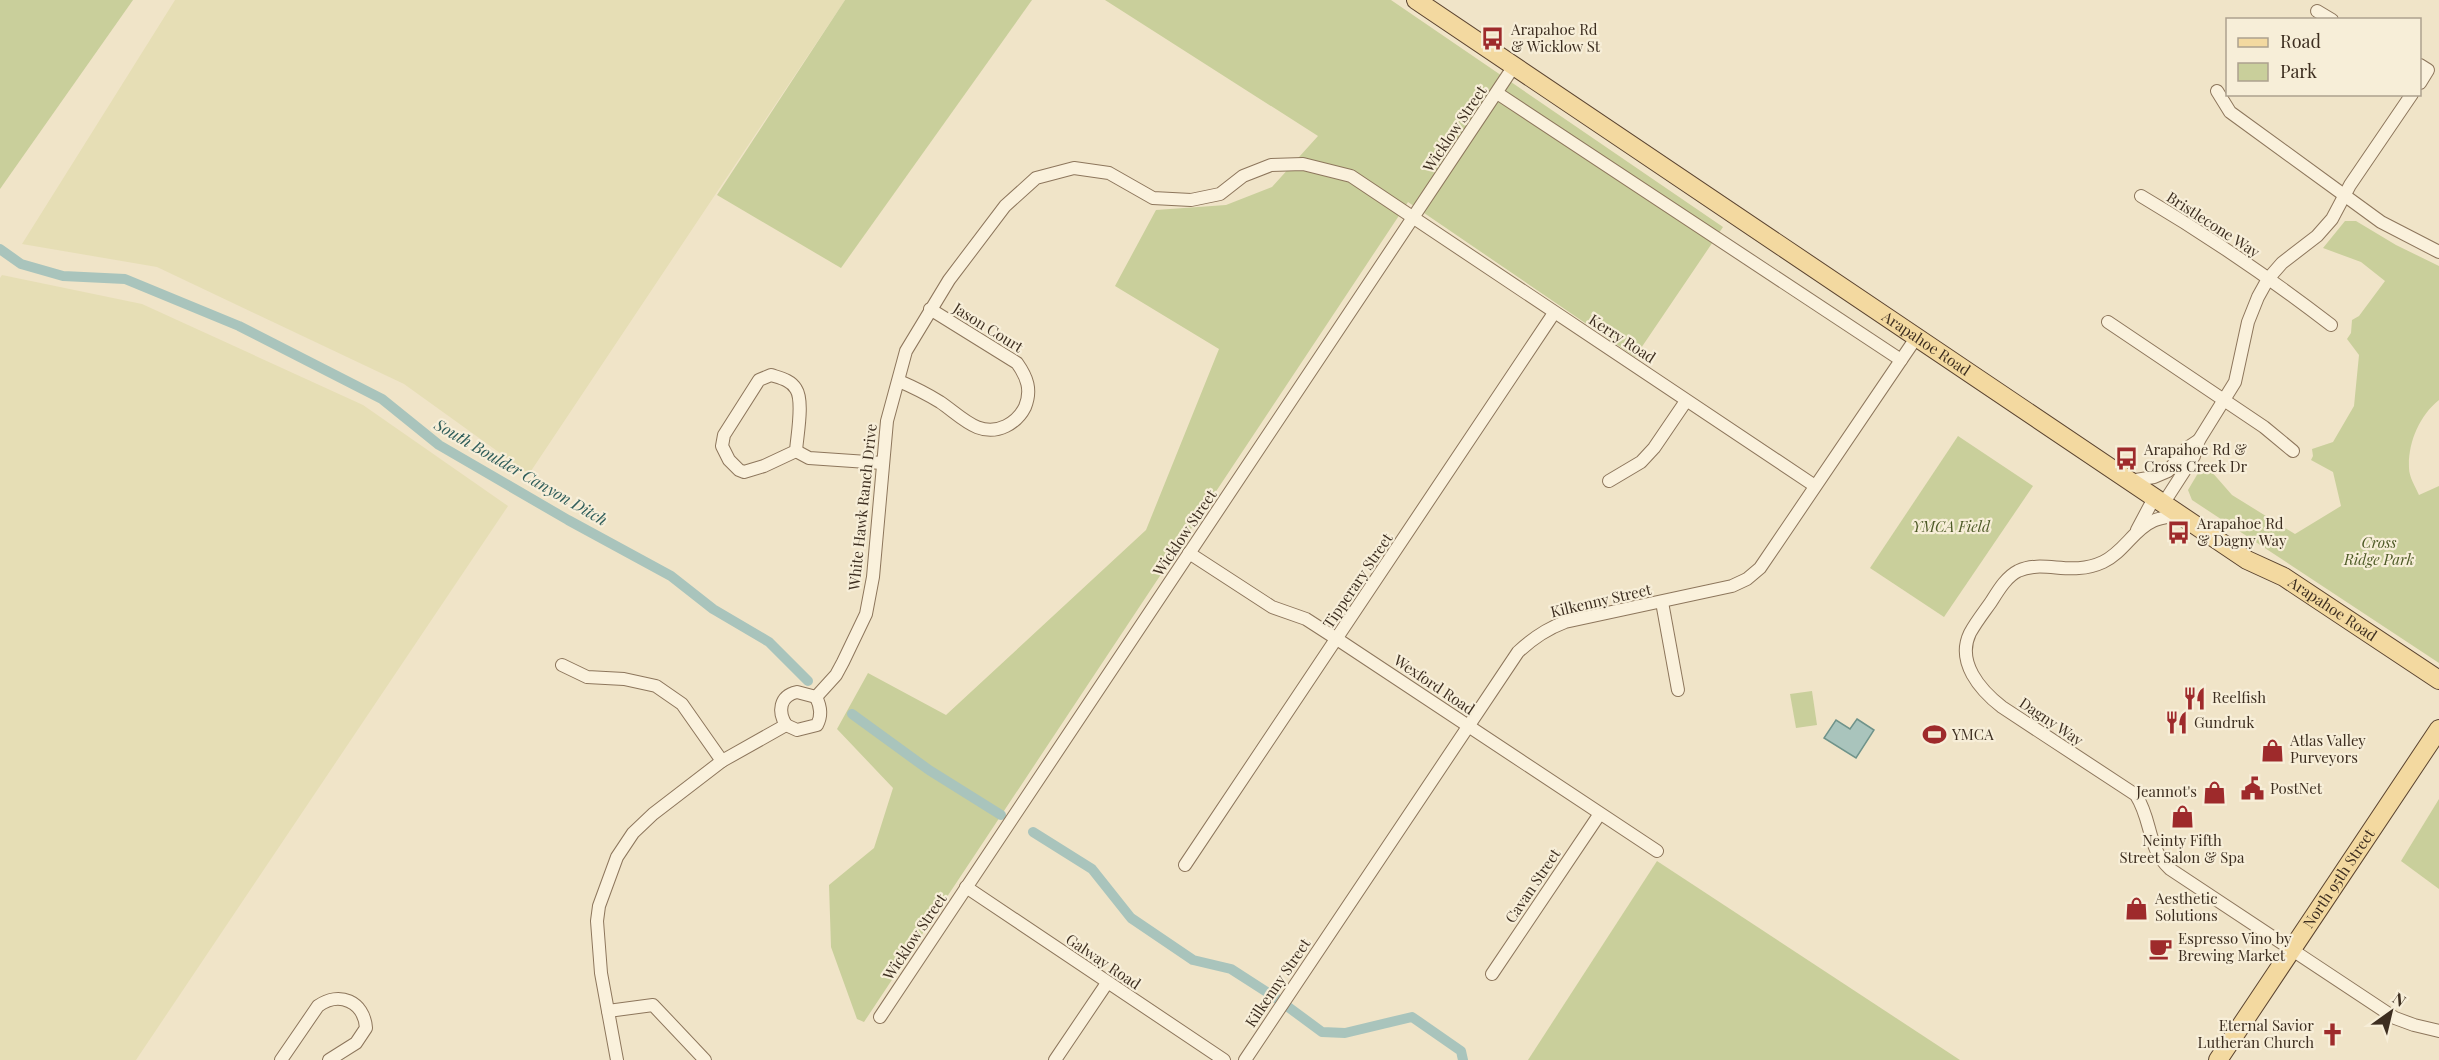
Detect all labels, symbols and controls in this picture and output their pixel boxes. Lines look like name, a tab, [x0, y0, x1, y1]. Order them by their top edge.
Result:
legend	[2226, 18, 2421, 96]
place label: Arapahoe Rd & Wicklow St	[1510, 19, 1601, 56]
bus stop icon: Arapahoe Rd & Wicklow St	[1480, 26, 1506, 52]
text: Road	[2280, 29, 2321, 53]
text: Park	[2280, 59, 2317, 83]
street label: Wicklow Street	[1417, 81, 1491, 176]
street label: Bristlecone Way	[2163, 187, 2264, 262]
street label: Jason Court	[949, 297, 1028, 357]
street label: Arapahoe Road	[1878, 305, 1975, 380]
street label: Kerry Road	[1585, 309, 1660, 367]
water label: South Boulder Canyon Ditch	[430, 413, 611, 530]
street label: White Hawk Ranch Drive	[843, 422, 881, 592]
place label: Arapahoe Rd & Cross Creek Dr	[2143, 439, 2248, 476]
bus stop icon: Arapahoe Rd & Cross Creek Dr	[2113, 446, 2139, 472]
street label: Wicklow Street	[1147, 485, 1221, 580]
place label: Arapahoe Rd & Dagny Way	[2196, 513, 2287, 550]
park label: YMCA Field	[1912, 516, 1991, 536]
bus stop icon: Arapahoe Rd & Dagny Way	[2166, 520, 2192, 546]
street label: Tipperary Street	[1318, 528, 1397, 632]
park label: Cross Ridge Park	[2343, 532, 2414, 569]
street label: Arapahoe Road	[2284, 571, 2381, 645]
street label: Kilkenny Street	[1548, 579, 1654, 621]
street label: Wexford Road	[1389, 649, 1479, 719]
restaurant icon: Reelfish	[2181, 685, 2207, 711]
place label: Reelfish	[2212, 687, 2266, 707]
street label: Dagny Way	[2016, 692, 2088, 750]
restaurant icon: Gundruk	[2163, 710, 2189, 736]
place label: Gundruk	[2194, 712, 2255, 732]
sports icon: YMCA	[1921, 722, 1947, 748]
place label: YMCA	[1951, 724, 1994, 744]
place label: Atlas Valley Purveyors	[2289, 730, 2366, 767]
shop icon: Atlas Valley Purveyors	[2259, 737, 2285, 763]
public building icon: PostNet	[2239, 776, 2265, 802]
place label: PostNet	[2270, 778, 2323, 798]
shop icon: Jeannot's	[2202, 779, 2228, 805]
place label: Jeannot's	[2135, 781, 2197, 801]
shop icon: Neinty Fifth Street Salon & Spa	[2169, 804, 2195, 830]
street label: North 95th Street	[2298, 824, 2379, 932]
place label: Neinty Fifth Street Salon & Spa	[2120, 830, 2245, 867]
street label: Cavan Street	[1500, 844, 1565, 926]
place label: Aesthetic Solutions	[2154, 888, 2218, 925]
street label: Wicklow Street	[877, 889, 951, 984]
shop icon: Aesthetic Solutions	[2124, 895, 2150, 921]
place label: Espresso Vino by Brewing Market	[2178, 928, 2292, 965]
street label: Galway Road	[1062, 929, 1145, 994]
street label: Kilkenny Street	[1240, 934, 1315, 1031]
cafe icon: Espresso Vino by Brewing Market	[2147, 935, 2173, 961]
north arrow	[2361, 982, 2421, 1042]
text: N	[2389, 987, 2411, 1011]
place label: Eternal Savior Lutheran Church	[2198, 1015, 2314, 1052]
church icon: Eternal Savior Lutheran Church	[2319, 1022, 2345, 1048]

